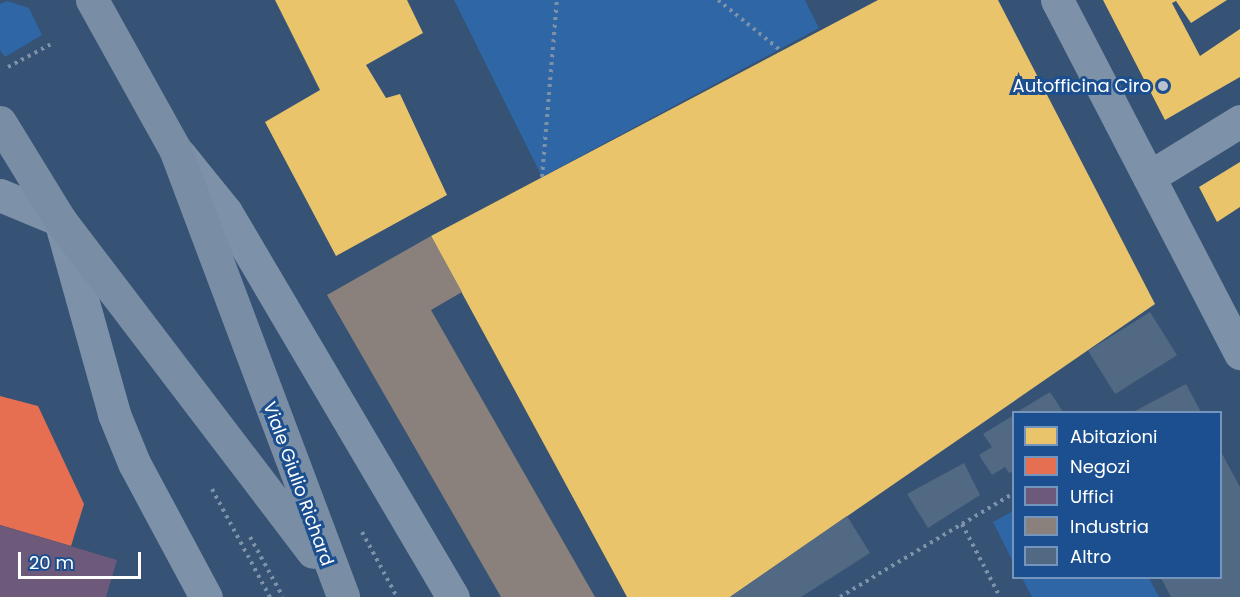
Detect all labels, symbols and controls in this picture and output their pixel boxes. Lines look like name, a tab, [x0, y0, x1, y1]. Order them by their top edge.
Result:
place label: Autofficina Ciro	[1013, 75, 1151, 97]
marker: Autofficina Ciro	[1156, 79, 1170, 93]
street label: Viale Giulio Richard	[258, 399, 338, 569]
legend	[1012, 411, 1222, 579]
text: Abitazioni	[1070, 424, 1158, 449]
text: Negozi	[1070, 454, 1130, 479]
text: Uffici	[1070, 484, 1114, 509]
text: Industria	[1070, 514, 1149, 539]
scale bar	[21, 540, 144, 578]
text: Altro	[1070, 544, 1111, 569]
text: 20 m	[29, 550, 74, 575]

